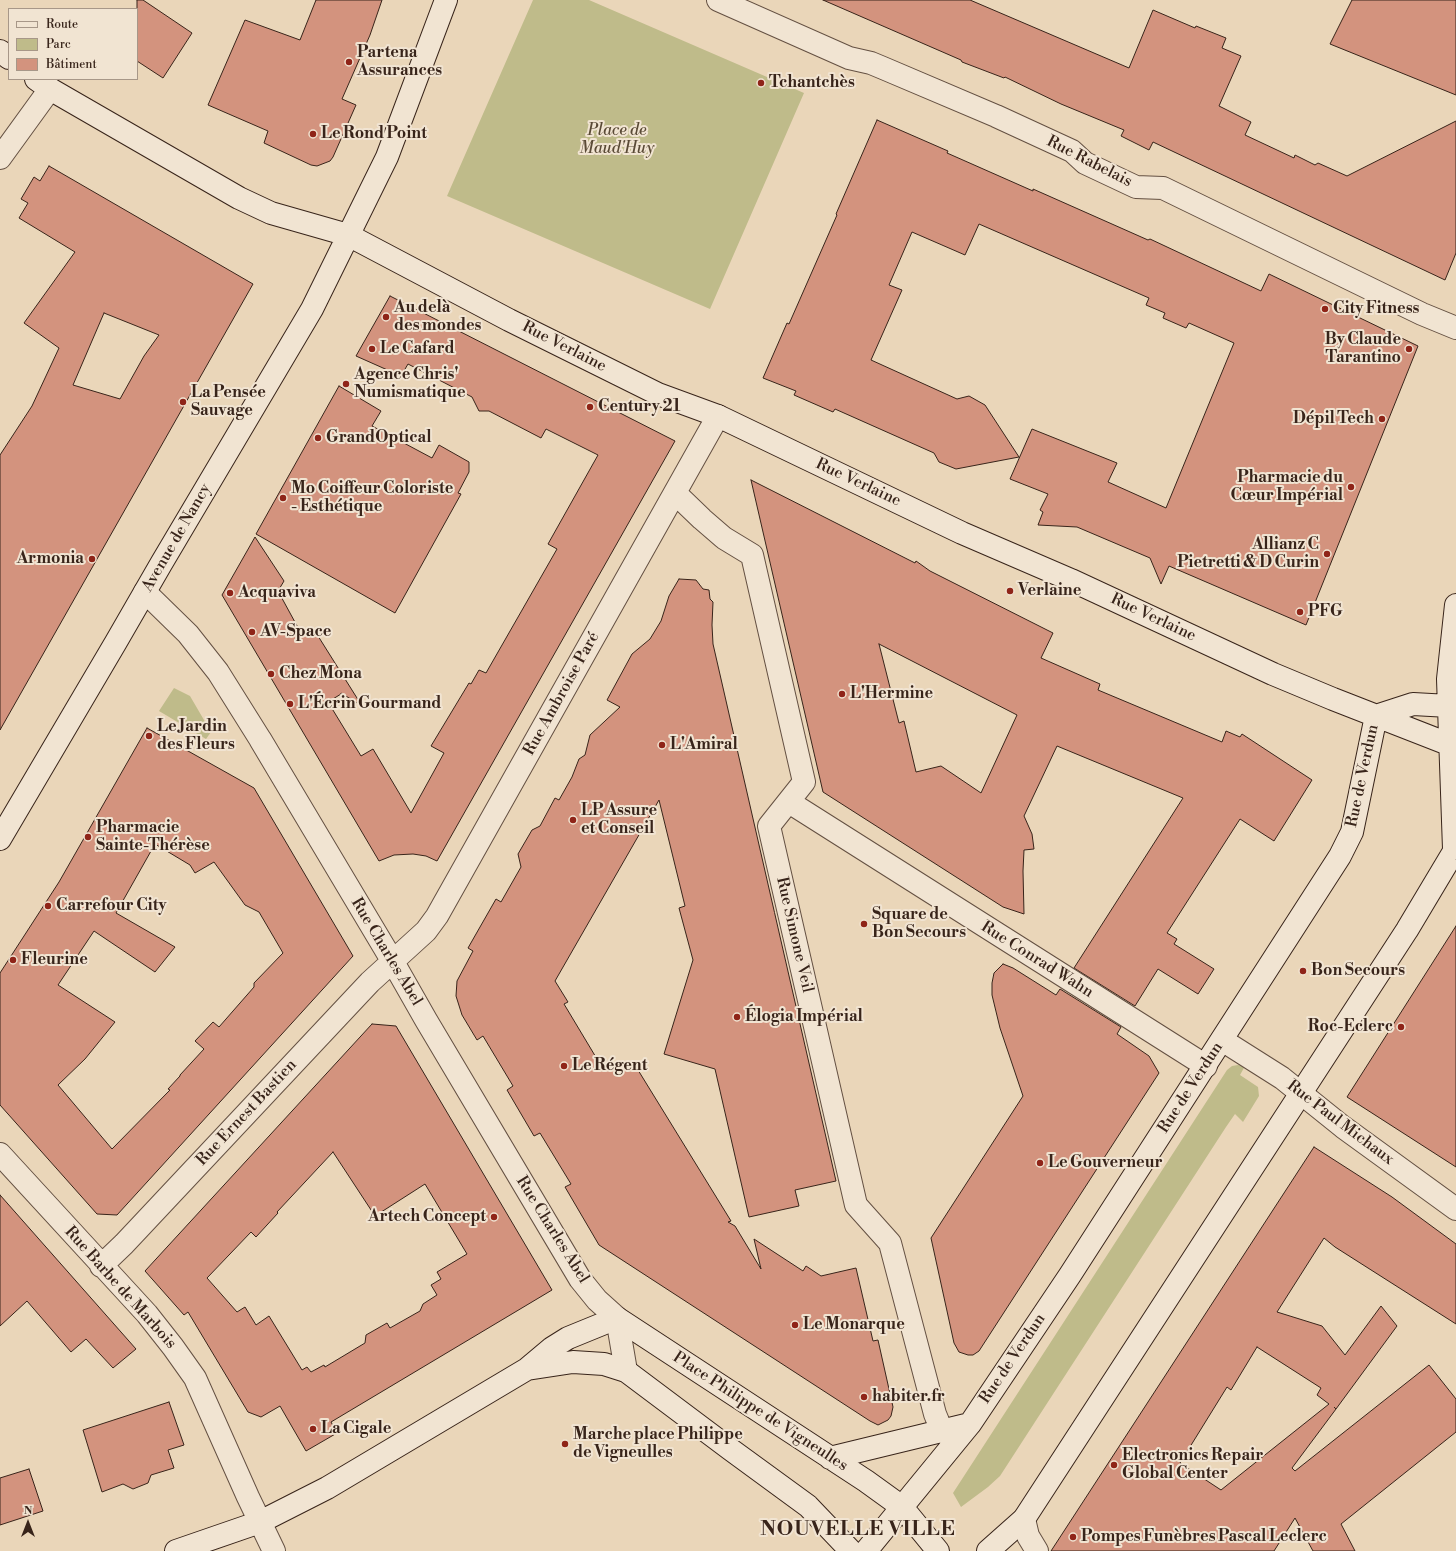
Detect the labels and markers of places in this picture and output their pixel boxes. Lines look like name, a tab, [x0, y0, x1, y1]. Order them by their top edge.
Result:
place label: Partena Assurances	[357, 43, 442, 81]
marker: Partena Assurances	[344, 57, 354, 67]
place label: Tchantchès	[769, 73, 855, 93]
marker: Tchantchès	[756, 78, 766, 88]
place label: Le Rond Point	[321, 124, 427, 144]
marker: Le Rond Point	[308, 129, 318, 139]
place label: Au delà des mondes	[394, 298, 481, 336]
place label: City Fitness	[1333, 299, 1419, 319]
marker: City Fitness	[1320, 304, 1330, 314]
marker: Au delà des mondes	[381, 312, 391, 322]
place label: By Claude Tarantino	[1325, 330, 1401, 368]
place label: Le Cafard	[380, 339, 455, 359]
marker: Le Cafard	[367, 344, 377, 354]
marker: By Claude Tarantino	[1404, 344, 1414, 354]
place label: Agence Chris' Numismatique	[354, 365, 466, 403]
marker: Agence Chris' Numismatique	[341, 379, 351, 389]
place label: La Pensée Sauvage	[191, 383, 266, 421]
marker: La Pensée Sauvage	[178, 397, 188, 407]
place label: Century 21	[598, 397, 680, 417]
marker: Century 21	[585, 402, 595, 412]
place label: Dépil Tech	[1293, 409, 1374, 429]
marker: Dépil Tech	[1377, 414, 1387, 424]
place label: GrandOptical	[326, 428, 431, 448]
marker: GrandOptical	[313, 433, 323, 443]
place label: Pharmacie du Cœur Impérial	[1230, 468, 1343, 506]
place label: Mo Coiffeur Coloriste - Esthétique	[291, 479, 453, 517]
marker: Pharmacie du Cœur Impérial	[1346, 482, 1356, 492]
marker: Mo Coiffeur Coloriste - Esthétique	[278, 493, 288, 503]
place label: Allianz C Pietretti & D Curin	[1177, 535, 1319, 573]
place label: Armonia	[17, 549, 84, 569]
marker: Allianz C Pietretti & D Curin	[1322, 549, 1332, 559]
marker: Armonia	[87, 554, 97, 564]
place label: Verlaine	[1018, 581, 1081, 601]
place label: Acquaviva	[238, 583, 316, 603]
marker: Verlaine	[1005, 586, 1015, 596]
marker: Acquaviva	[225, 588, 235, 598]
place label: PFG	[1308, 602, 1343, 622]
marker: PFG	[1295, 607, 1305, 617]
place label: AV-Space	[260, 622, 331, 642]
marker: AV-Space	[247, 627, 257, 637]
place label: Chez Mona	[279, 664, 362, 684]
marker: Chez Mona	[266, 669, 276, 679]
place label: L'Hermine	[850, 684, 933, 704]
marker: L'Hermine	[837, 689, 847, 699]
place label: L'Écrin Gourmand	[298, 694, 441, 714]
marker: L'Écrin Gourmand	[285, 699, 295, 709]
place label: Le Jardin des Fleurs	[157, 717, 235, 755]
marker: Le Jardin des Fleurs	[144, 731, 154, 741]
place label: L'Amiral	[670, 735, 738, 755]
marker: L'Amiral	[657, 740, 667, 750]
place label: LP Assure et Conseil	[581, 801, 657, 839]
marker: LP Assure et Conseil	[568, 815, 578, 825]
place label: Pharmacie Sainte-Thérèse	[96, 818, 210, 856]
marker: Pharmacie Sainte-Thérèse	[83, 832, 93, 842]
place label: Carrefour City	[56, 896, 166, 916]
marker: Carrefour City	[43, 901, 53, 911]
place label: Square de Bon Secours	[872, 905, 966, 943]
marker: Square de Bon Secours	[859, 919, 869, 929]
place label: Fleurine	[21, 950, 88, 970]
marker: Fleurine	[8, 955, 18, 965]
place label: Bon Secours	[1311, 961, 1405, 981]
marker: Bon Secours	[1298, 966, 1308, 976]
place label: Élogia Impérial	[745, 1007, 863, 1027]
marker: Élogia Impérial	[732, 1012, 742, 1022]
place label: Roc-Eclerc	[1308, 1017, 1393, 1037]
marker: Roc-Eclerc	[1396, 1022, 1406, 1032]
place label: Le Régent	[572, 1056, 647, 1076]
marker: Le Régent	[559, 1061, 569, 1071]
place label: Le Gouverneur	[1048, 1153, 1163, 1173]
marker: Le Gouverneur	[1035, 1158, 1045, 1168]
place label: Artech Concept	[368, 1207, 486, 1227]
marker: Artech Concept	[489, 1212, 499, 1222]
place label: Le Monarque	[803, 1315, 905, 1335]
marker: Le Monarque	[790, 1320, 800, 1330]
place label: habiter.fr	[872, 1387, 945, 1407]
marker: habiter.fr	[859, 1392, 869, 1402]
place label: La Cigale	[321, 1419, 391, 1439]
marker: La Cigale	[308, 1424, 318, 1434]
place label: Marche place Philippe de Vigneulles	[573, 1425, 743, 1463]
marker: Marche place Philippe de Vigneulles	[560, 1439, 570, 1449]
place label: Electronics Repair Global Center	[1122, 1446, 1263, 1484]
marker: Electronics Repair Global Center	[1109, 1460, 1119, 1470]
place label: Pompes Funèbres Pascal Leclerc	[1081, 1527, 1327, 1547]
marker: Pompes Funèbres Pascal Leclerc	[1068, 1532, 1078, 1542]

